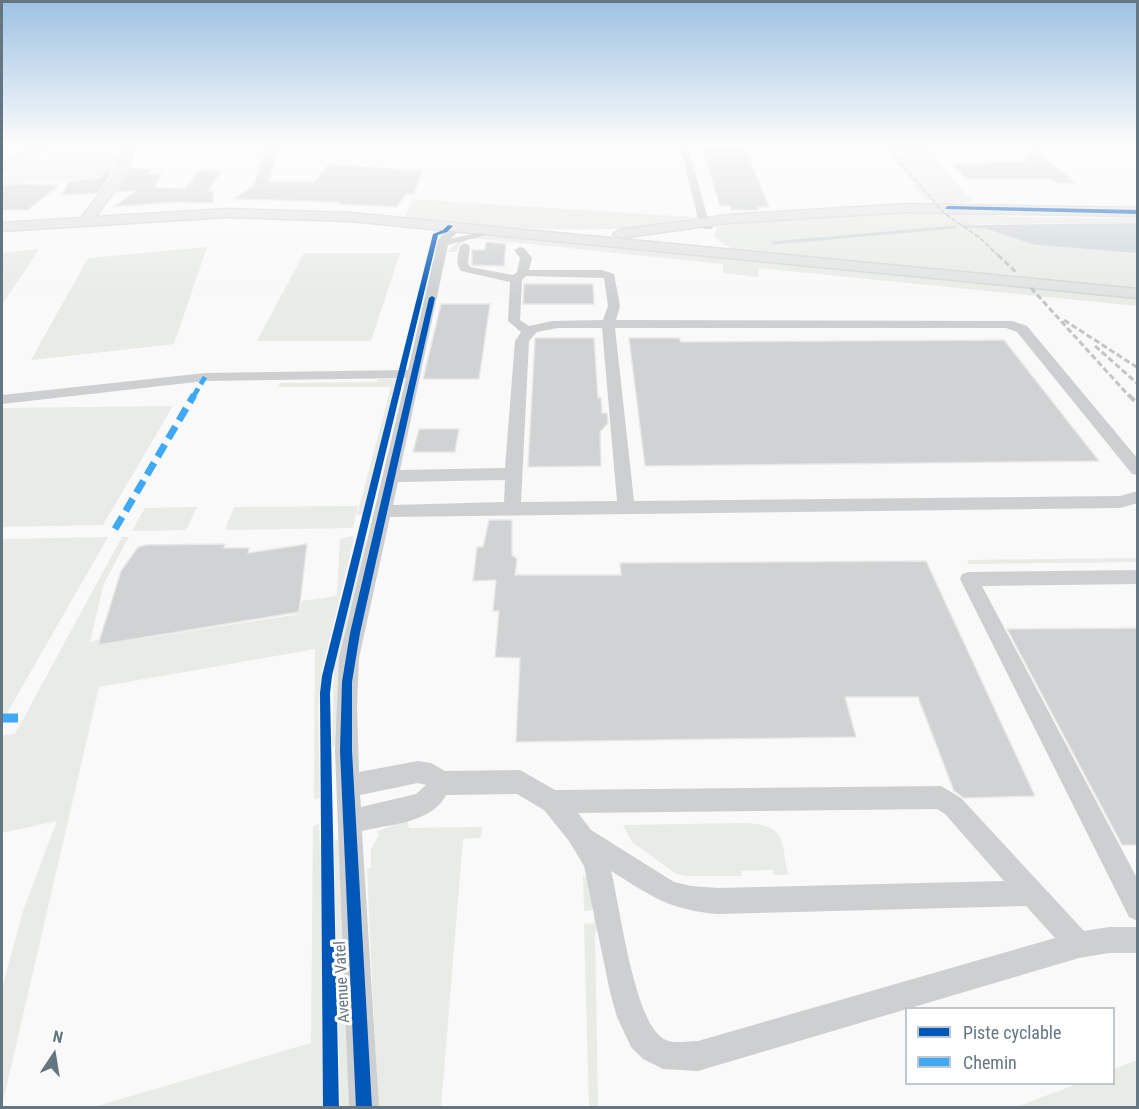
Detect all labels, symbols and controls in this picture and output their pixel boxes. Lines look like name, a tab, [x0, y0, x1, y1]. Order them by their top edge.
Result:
street label: Avenue Vatel	[331, 941, 355, 1023]
legend	[905, 1007, 1115, 1085]
text: Piste cyclable	[963, 1022, 1061, 1043]
north arrow	[24, 1025, 84, 1085]
text: N	[51, 1027, 65, 1047]
text: Chemin	[963, 1052, 1017, 1073]

